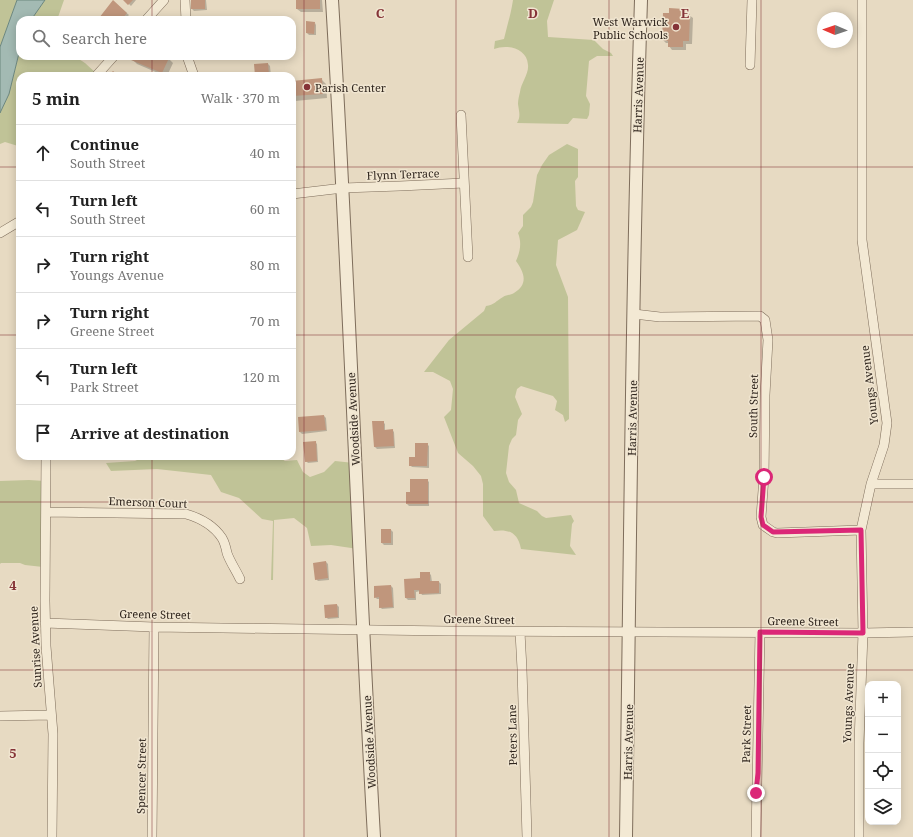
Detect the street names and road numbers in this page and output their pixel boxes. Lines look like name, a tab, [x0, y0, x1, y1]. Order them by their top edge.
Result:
street label: Harris Avenue	[629, 57, 647, 133]
street label: Flynn Terrace	[366, 165, 440, 183]
street label: Youngs Avenue	[857, 344, 881, 426]
street label: Woodside Avenue	[343, 372, 363, 466]
street label: South Street	[745, 374, 761, 438]
street label: Harris Avenue	[624, 380, 640, 456]
street label: Emerson Court	[108, 493, 188, 511]
street label: Sunrise Avenue	[25, 606, 45, 688]
street label: Greene Street	[119, 606, 191, 622]
street label: Greene Street	[443, 611, 515, 627]
street label: Greene Street	[767, 613, 839, 629]
street label: Youngs Avenue	[839, 663, 857, 744]
street label: Woodside Avenue	[359, 695, 379, 789]
street label: Peters Lane	[504, 704, 520, 766]
street label: Harris Avenue	[620, 704, 636, 780]
street label: Park Street	[738, 705, 754, 763]
street label: Spencer Street	[133, 738, 149, 814]

